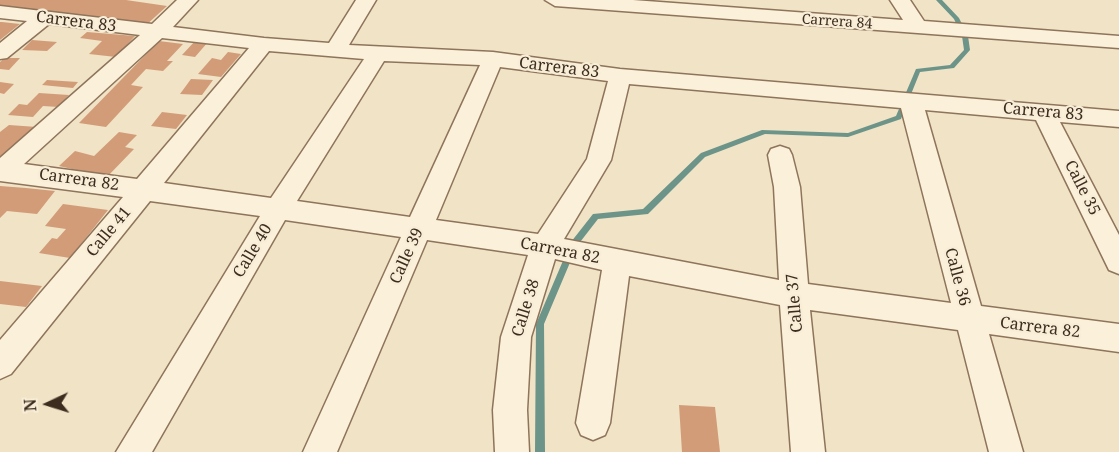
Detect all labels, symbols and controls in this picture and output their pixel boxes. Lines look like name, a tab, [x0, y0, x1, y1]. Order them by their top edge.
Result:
street label: Carrera 83	[35, 8, 117, 36]
street label: Carrera 84	[801, 11, 873, 33]
street label: Carrera 83	[518, 54, 600, 82]
street label: Carrera 83	[1002, 99, 1084, 125]
street label: Calle 35	[1060, 157, 1104, 219]
street label: Carrera 82	[38, 165, 120, 195]
street label: Calle 41	[83, 203, 135, 261]
street label: Calle 40	[229, 221, 277, 281]
street label: Calle 39	[386, 225, 428, 287]
street label: Carrera 82	[519, 234, 601, 268]
street label: Calle 36	[940, 246, 974, 308]
street label: Calle 37	[783, 273, 807, 333]
street label: Calle 38	[508, 277, 544, 339]
street label: Carrera 82	[999, 314, 1081, 342]
north arrow	[18, 374, 78, 434]
text: N	[19, 398, 41, 412]

